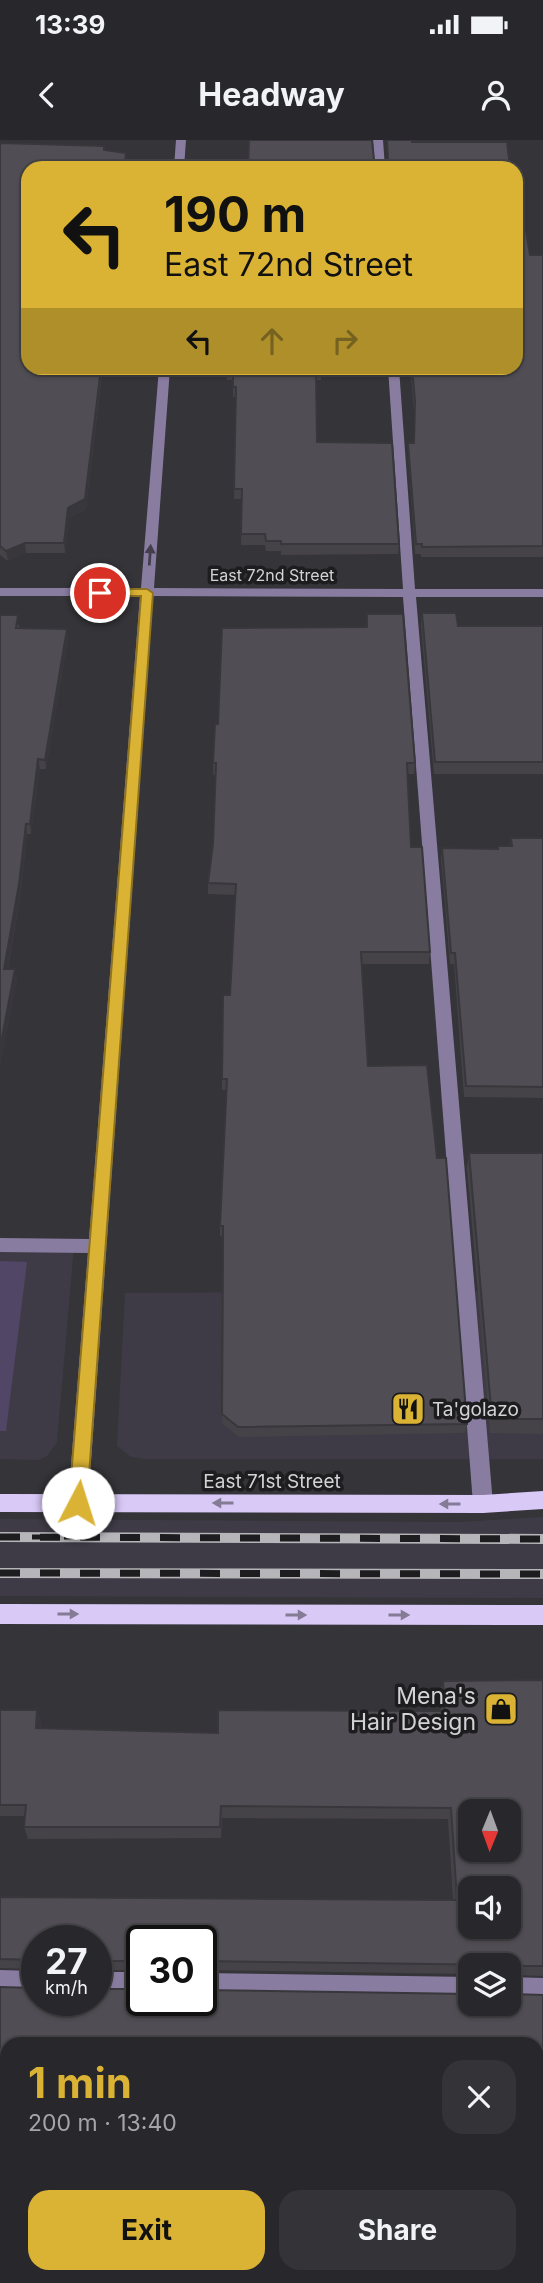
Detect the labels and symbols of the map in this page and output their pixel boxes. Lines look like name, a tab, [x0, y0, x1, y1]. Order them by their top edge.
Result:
one-way arrow	[145, 544, 156, 566]
pin	[70, 563, 130, 623]
street label: East 72nd Street	[210, 565, 334, 585]
restaurant icon: Ta'golazo	[389, 1390, 427, 1428]
place label: Ta'golazo	[432, 1398, 519, 1421]
position arrow	[41, 1466, 115, 1540]
street label: East 71st Street	[203, 1470, 341, 1493]
one-way arrow	[212, 1497, 234, 1509]
one-way arrow	[439, 1498, 461, 1510]
one-way arrow	[57, 1608, 79, 1620]
one-way arrow	[285, 1609, 307, 1621]
one-way arrow	[388, 1609, 410, 1621]
place label: Mena's Hair Design	[350, 1682, 476, 1736]
shop icon: Mena's Hair Design	[482, 1690, 520, 1728]
north arrow	[458, 1799, 522, 1862]
speed limit sign: 30	[126, 1925, 217, 2016]

